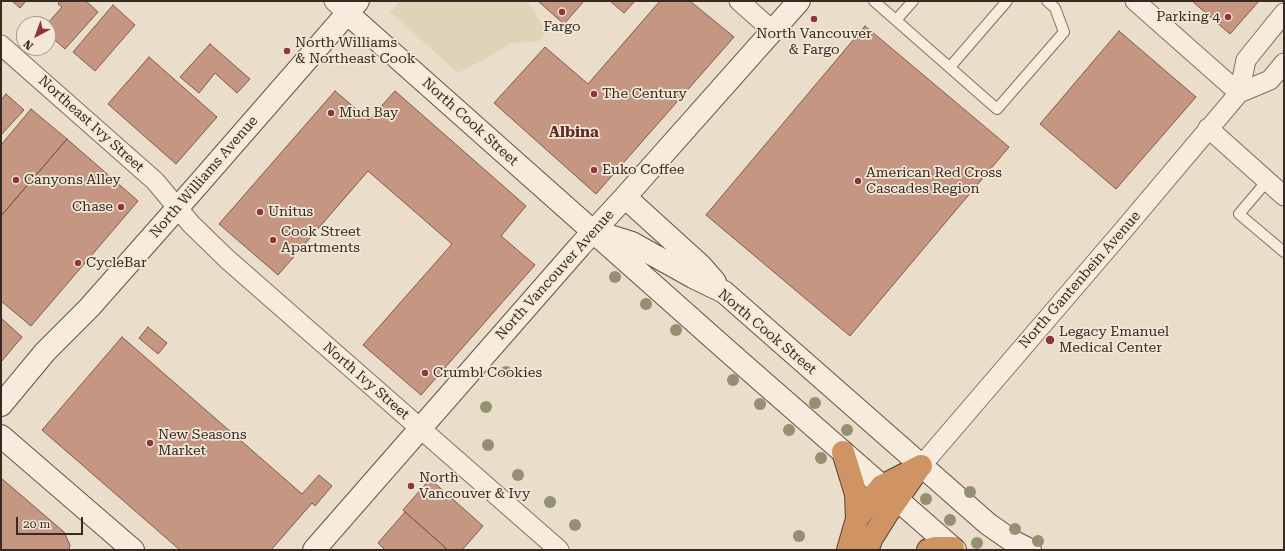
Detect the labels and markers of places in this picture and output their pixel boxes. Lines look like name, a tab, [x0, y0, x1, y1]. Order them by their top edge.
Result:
marker: Fargo	[557, 7, 567, 17]
place label: Parking 4	[1156, 9, 1220, 25]
marker: Parking 4	[1223, 12, 1233, 22]
marker: North Vancouver & Fargo	[809, 14, 819, 24]
place label: Fargo	[543, 19, 581, 35]
place label: North Vancouver & Fargo	[756, 26, 872, 58]
place label: North Williams & Northeast Cook	[295, 35, 416, 68]
marker: North Williams & Northeast Cook	[282, 46, 292, 56]
place label: The Century	[602, 86, 687, 102]
marker: The Century	[589, 89, 599, 99]
place label: Mud Bay	[339, 105, 398, 121]
marker: Mud Bay	[326, 108, 336, 118]
place label: Euko Coffee	[602, 162, 684, 178]
marker: Euko Coffee	[589, 165, 599, 175]
place label: American Red Cross Cascades Region	[866, 165, 1002, 198]
place label: Canyons Alley	[24, 172, 121, 188]
marker: Canyons Alley	[11, 175, 21, 185]
marker: American Red Cross Cascades Region	[853, 176, 863, 186]
place label: Chase	[72, 199, 113, 215]
marker: Chase	[116, 202, 126, 212]
place label: Unitus	[268, 204, 313, 220]
marker: Unitus	[255, 207, 265, 217]
place label: Cook Street Apartments	[281, 224, 361, 256]
marker: Cook Street Apartments	[268, 235, 278, 245]
place label: CycleBar	[86, 255, 147, 271]
marker: CycleBar	[73, 258, 83, 268]
place label: Legacy Emanuel Medical Center	[1059, 324, 1169, 356]
marker: Legacy Emanuel Medical Center	[1044, 334, 1056, 346]
place label: Crumbl Cookies	[433, 365, 542, 381]
marker: Crumbl Cookies	[420, 368, 430, 378]
place label: New Seasons Market	[158, 427, 247, 460]
marker: New Seasons Market	[145, 438, 155, 448]
place label: North Vancouver & Ivy	[419, 470, 530, 502]
marker: North Vancouver & Ivy	[406, 481, 416, 491]

